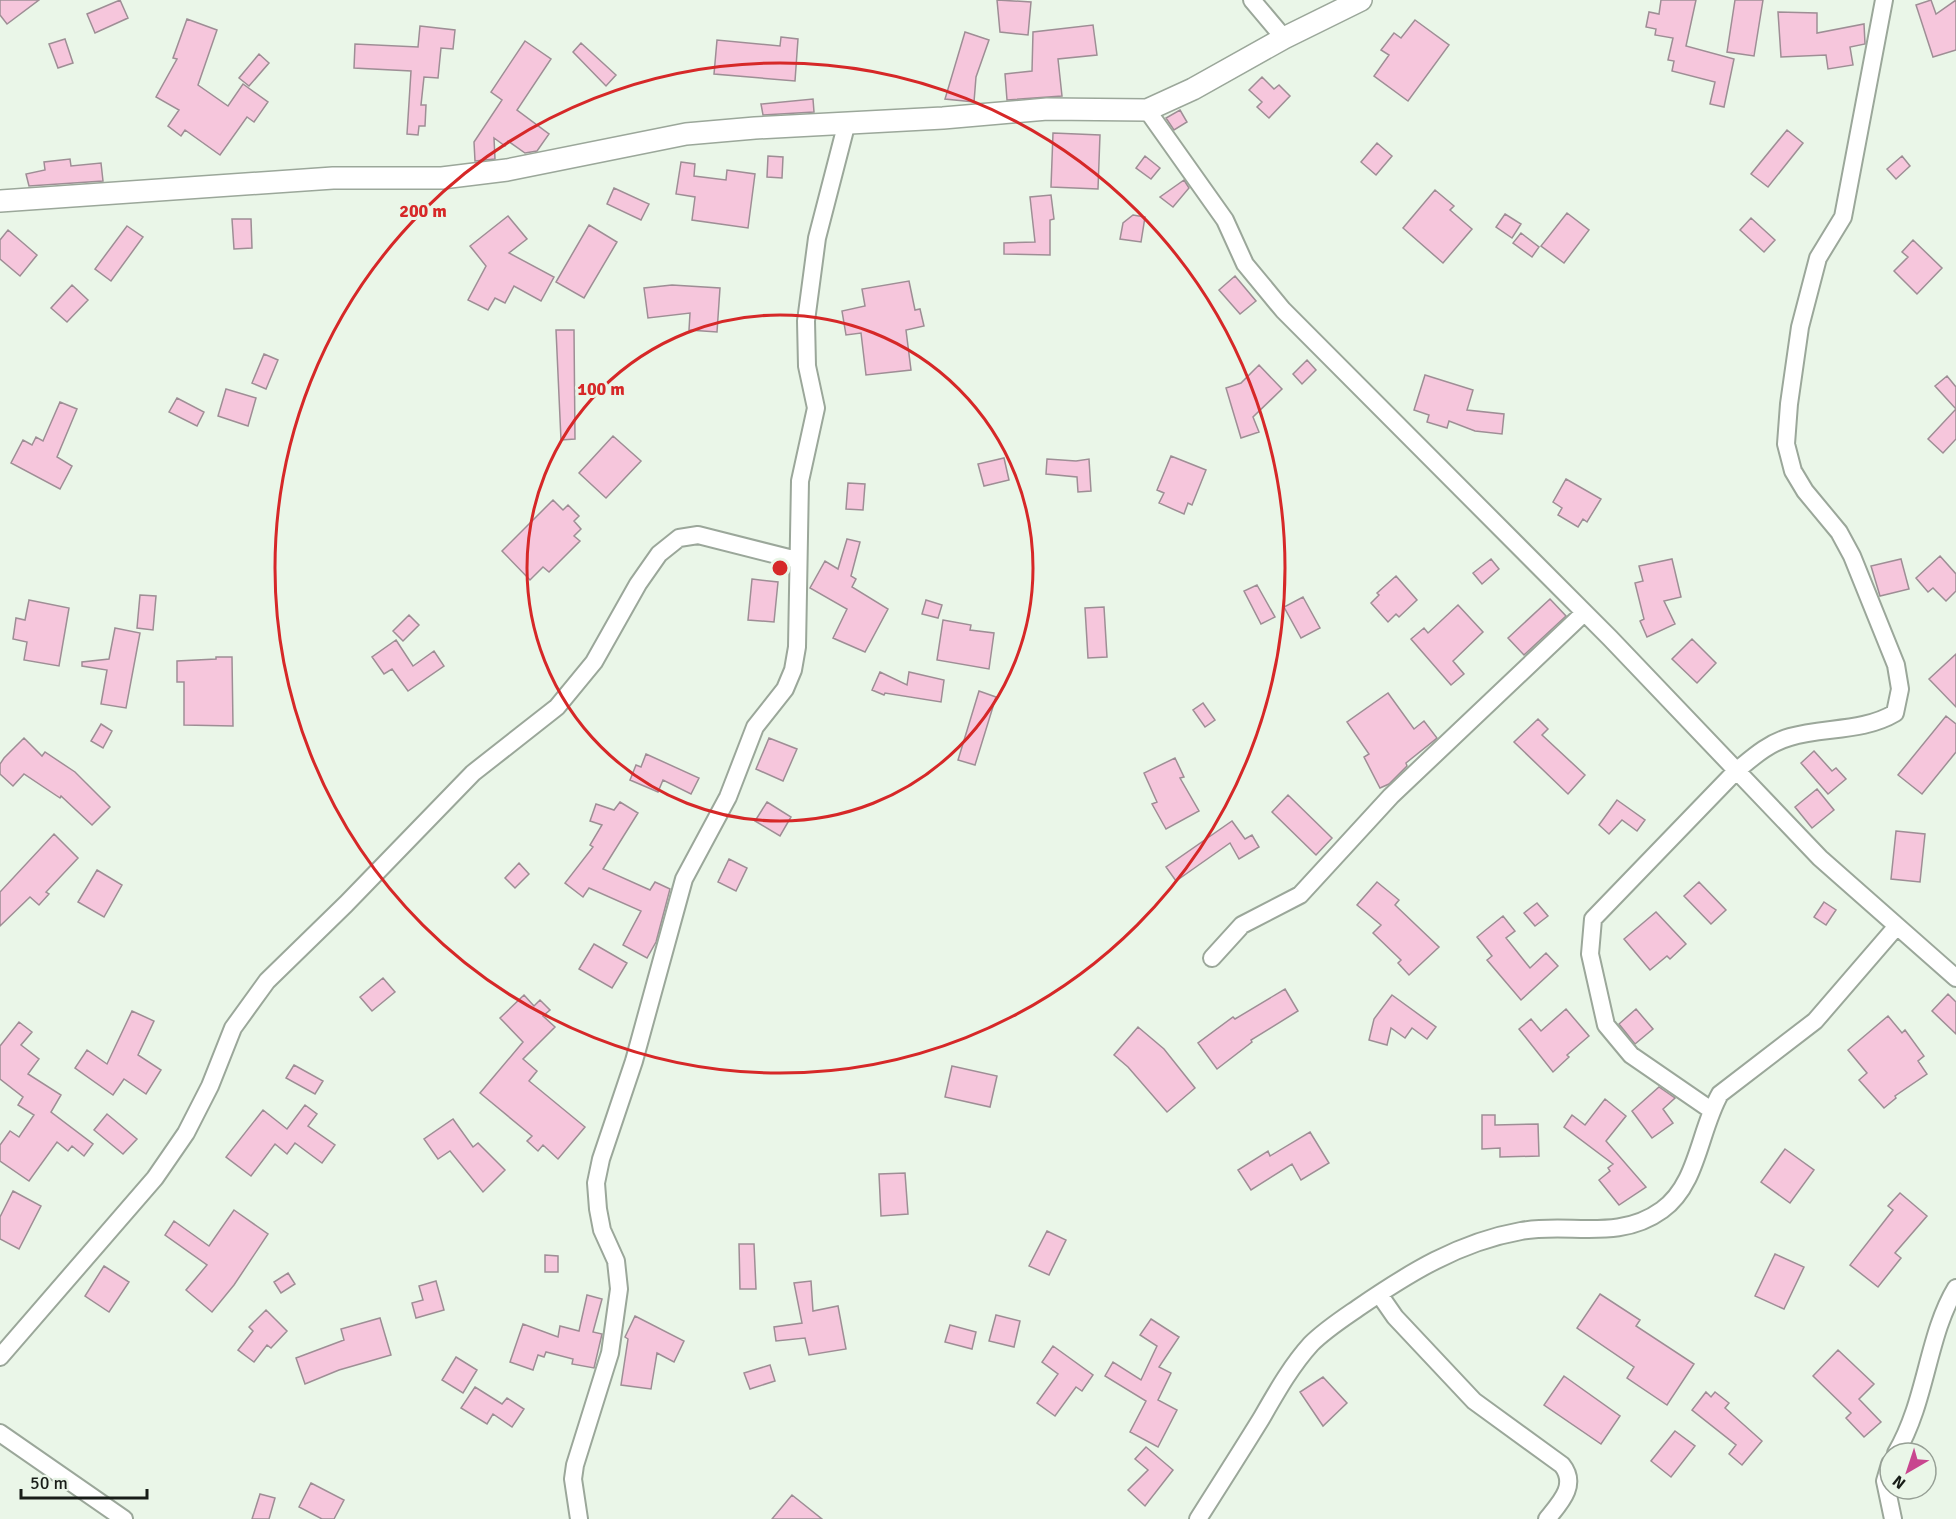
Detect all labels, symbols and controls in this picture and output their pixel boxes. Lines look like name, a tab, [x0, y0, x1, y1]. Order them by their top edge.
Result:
text: 200 m	[399, 200, 447, 222]
text: 100 m	[577, 378, 625, 400]
centre of rings	[770, 558, 790, 578]
north arrow	[1878, 1441, 1938, 1501]
scale bar	[21, 1462, 147, 1500]
text: N	[1889, 1471, 1910, 1493]
text: 50 m	[30, 1472, 68, 1494]

